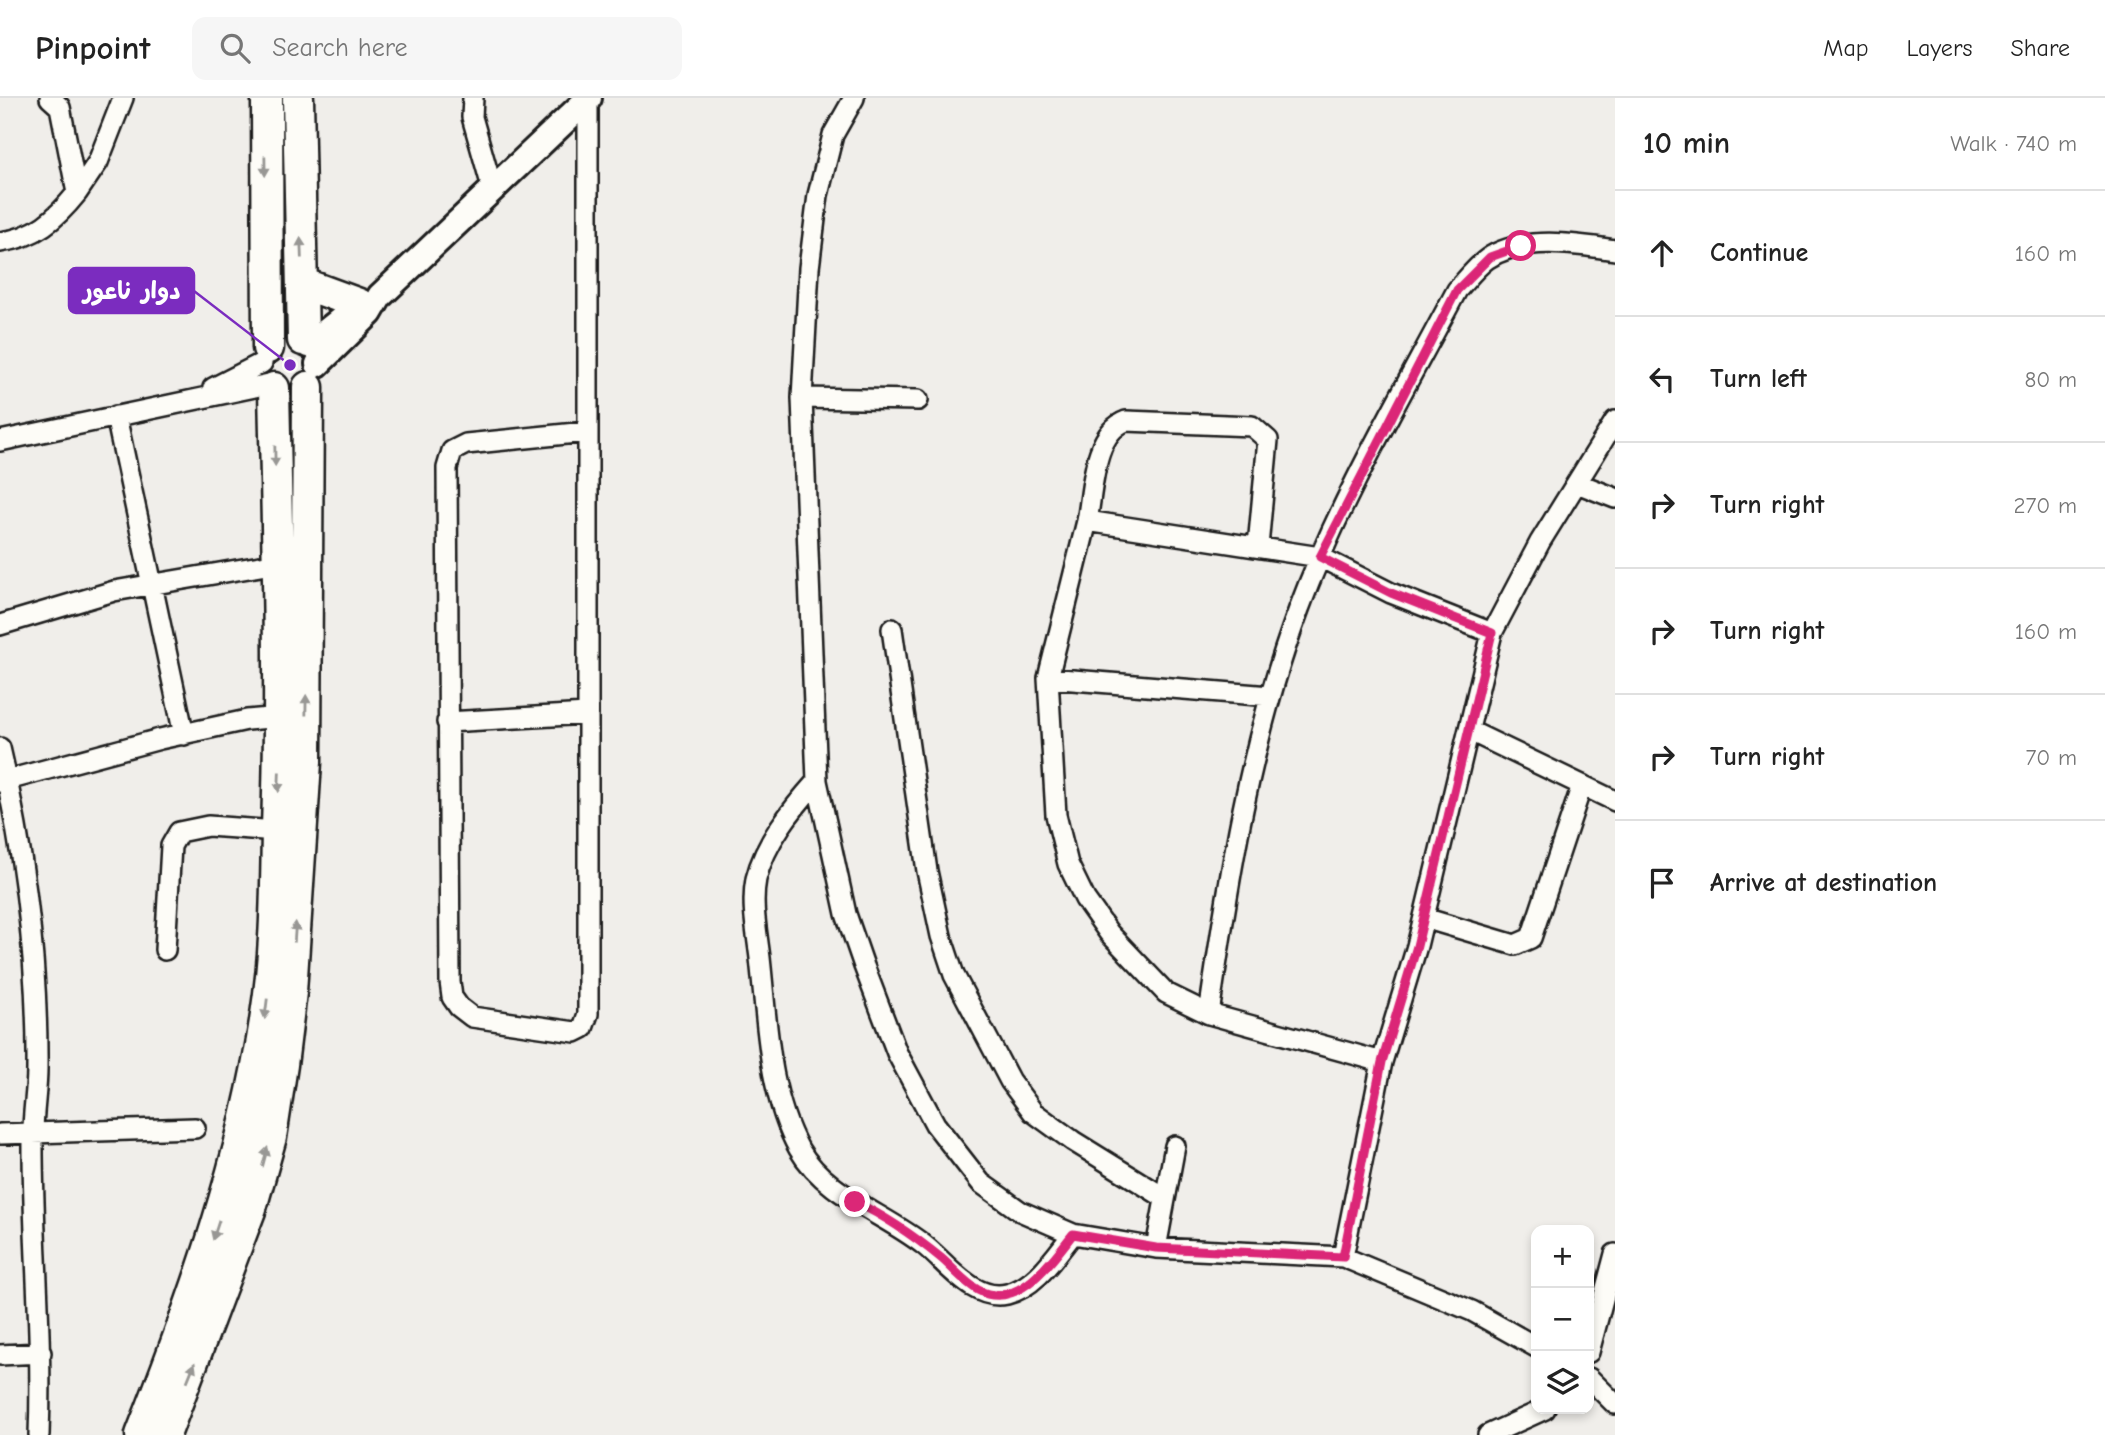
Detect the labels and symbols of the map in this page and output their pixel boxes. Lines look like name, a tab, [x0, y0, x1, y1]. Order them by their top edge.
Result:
one-way arrow	[259, 155, 271, 177]
route start	[1505, 230, 1536, 261]
one-way arrow	[295, 236, 306, 258]
callout: دوار ناعور	[69, 268, 194, 313]
text: دوار ناعور	[81, 277, 181, 306]
one-way arrow	[270, 446, 281, 468]
one-way arrow	[301, 693, 312, 715]
one-way arrow	[273, 771, 284, 793]
one-way arrow	[290, 920, 301, 942]
one-way arrow	[261, 998, 272, 1020]
one-way arrow	[260, 1146, 271, 1168]
route end	[839, 1186, 870, 1217]
one-way arrow	[211, 1220, 221, 1241]
one-way arrow	[186, 1361, 197, 1382]

